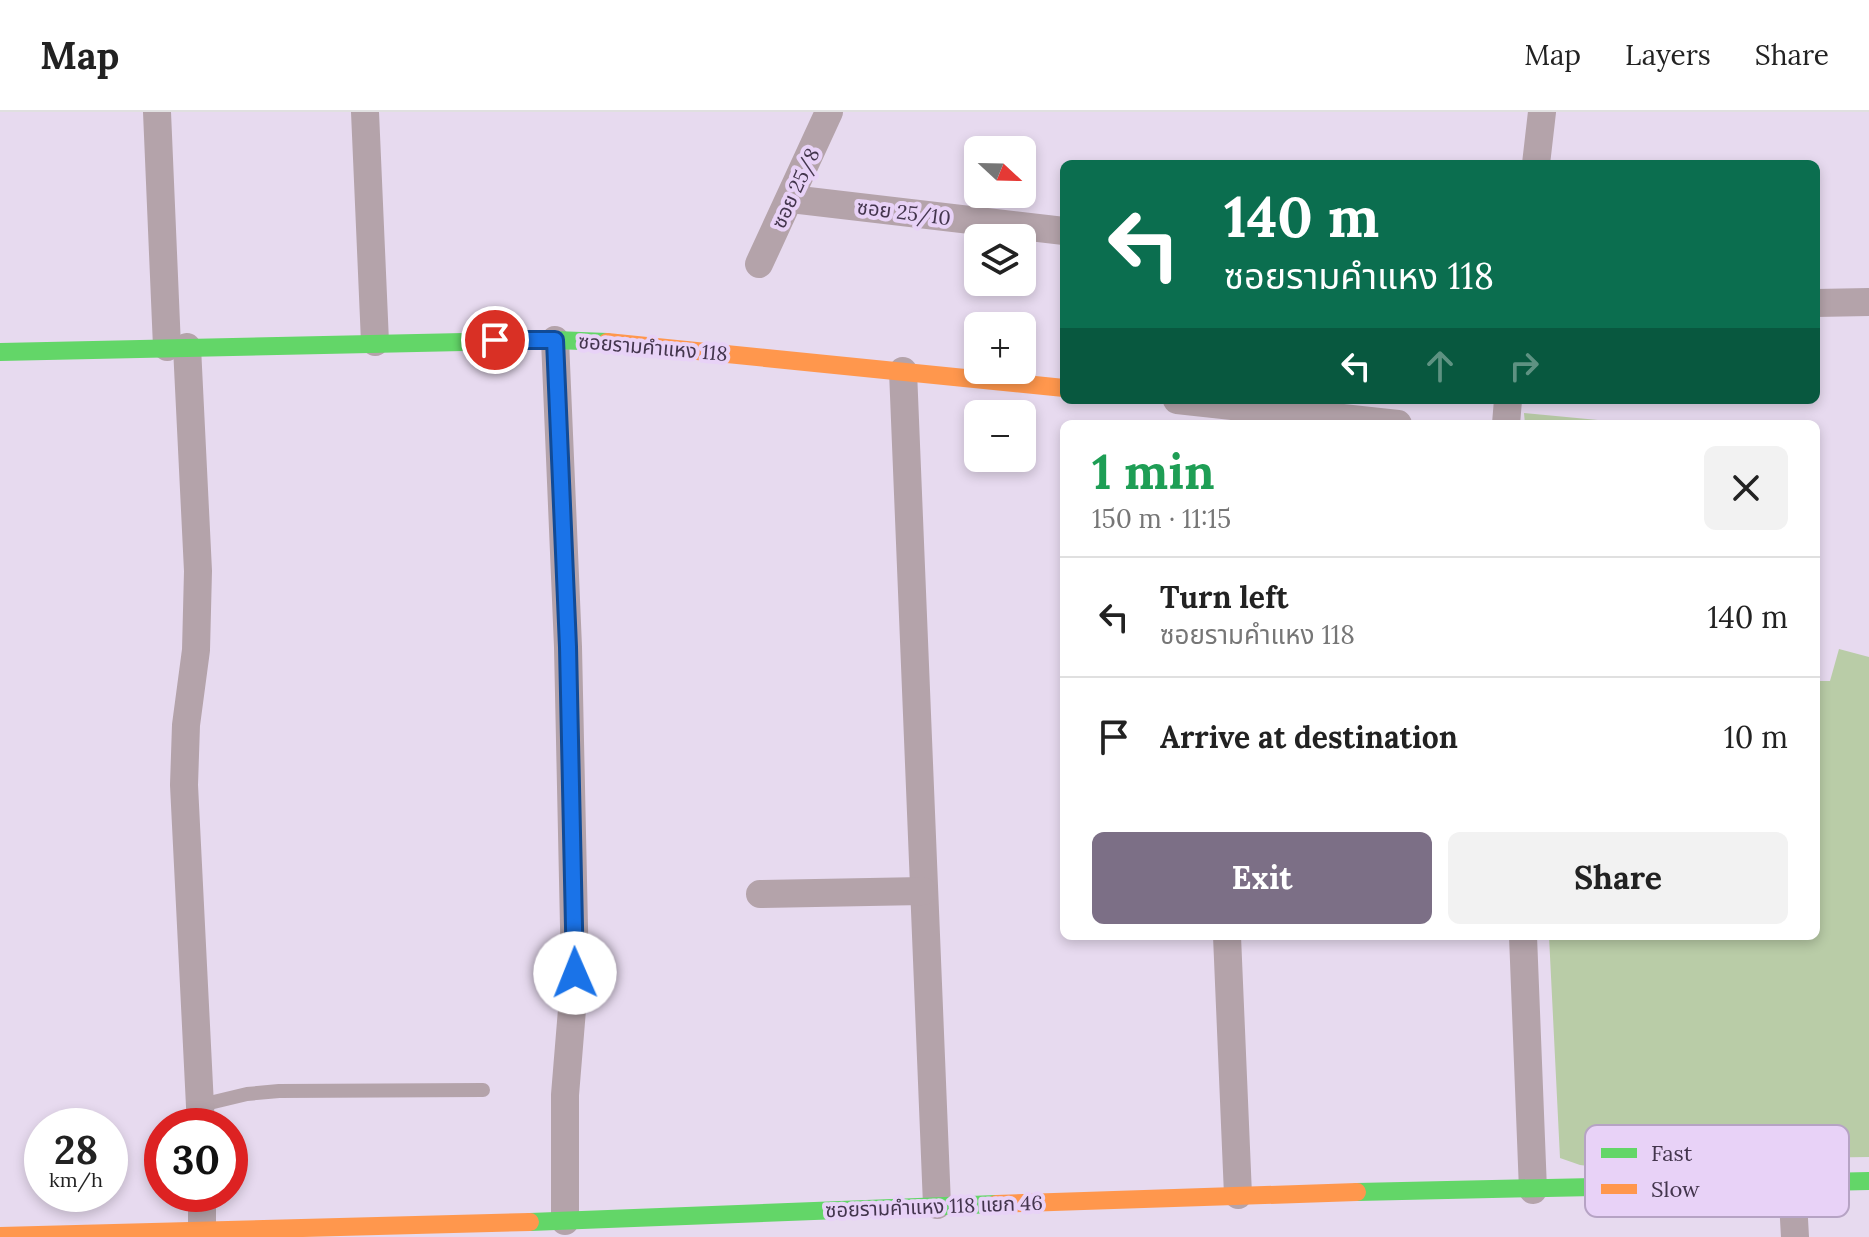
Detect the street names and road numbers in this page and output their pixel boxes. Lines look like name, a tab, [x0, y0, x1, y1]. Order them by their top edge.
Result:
street label: ซอย 25/8	[766, 144, 825, 233]
street label: ซอย 25/10	[856, 194, 952, 231]
street label: ซอยรามคำแหง 118	[577, 328, 729, 366]
street label: ซอยรามคำแหง 118 แยก 46	[825, 1190, 1043, 1222]

